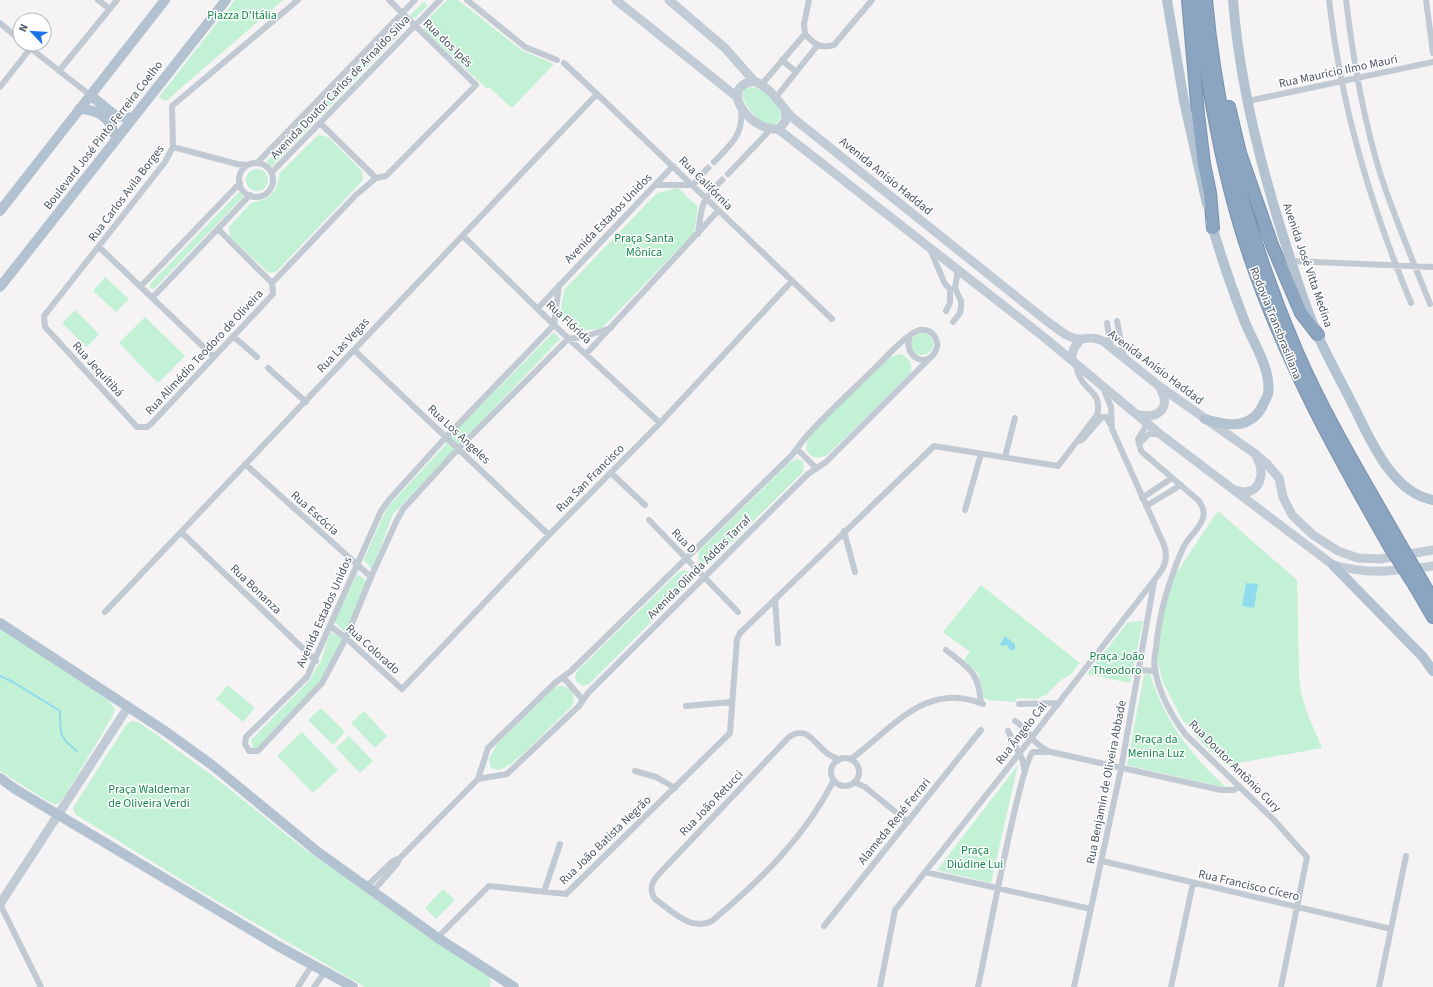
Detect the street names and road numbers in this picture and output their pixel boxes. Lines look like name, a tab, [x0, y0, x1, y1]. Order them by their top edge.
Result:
street label: Avenida Doutor Carlos de Arnaldo Silva	[267, 11, 414, 163]
street label: Rua dos Ipês	[419, 15, 476, 71]
street label: Rua Maurício Ilmo Mauri	[1277, 51, 1399, 92]
street label: Boulevard José Pinto Ferreira Coelho	[40, 57, 167, 213]
street label: Avenida Anísio Haddad	[835, 133, 936, 219]
street label: Rua Carlos Avila Borges	[84, 142, 168, 245]
street label: Rua Califórnia	[675, 152, 737, 214]
street label: Avenida Estados Unidos	[561, 169, 656, 267]
street label: Avenida José Vitta Medina	[1278, 201, 1337, 330]
street label: Rodovia Transbrasiliana	[1245, 264, 1306, 382]
street label: Rua Alimédio Teodoro de Oliveira	[141, 286, 267, 419]
street label: Rua Flórida	[542, 297, 595, 348]
street label: Rua Las Vegas	[313, 314, 373, 377]
street label: Avenida Anísio Haddad	[1105, 326, 1207, 409]
street label: Rua Jequitibá	[68, 338, 127, 401]
street label: Rua Los Angeles	[423, 401, 494, 468]
street label: Rua San Francisco	[552, 440, 628, 516]
street label: Rua Escócia	[287, 487, 342, 540]
street label: Avenida Olinda Addas Tarraf	[644, 511, 755, 623]
street label: Rua D	[667, 525, 700, 558]
street label: Avenida Estados Unidos	[292, 554, 357, 670]
street label: Rua Bonanza	[226, 561, 285, 618]
street label: Rua Colorado	[342, 620, 404, 678]
street label: Rua Ângelo Cal	[992, 699, 1051, 768]
street label: Rua Benjamin de Oliveira Abbade	[1082, 699, 1131, 865]
street label: Rua Doutor Antônio Cury	[1185, 716, 1285, 817]
street label: Rua João Retucci	[676, 767, 747, 840]
street label: Alameda René Ferrari	[854, 774, 935, 868]
street label: Rua João Batista Negrão	[556, 792, 655, 889]
street label: Rua Francisco Cícero	[1197, 866, 1301, 905]

